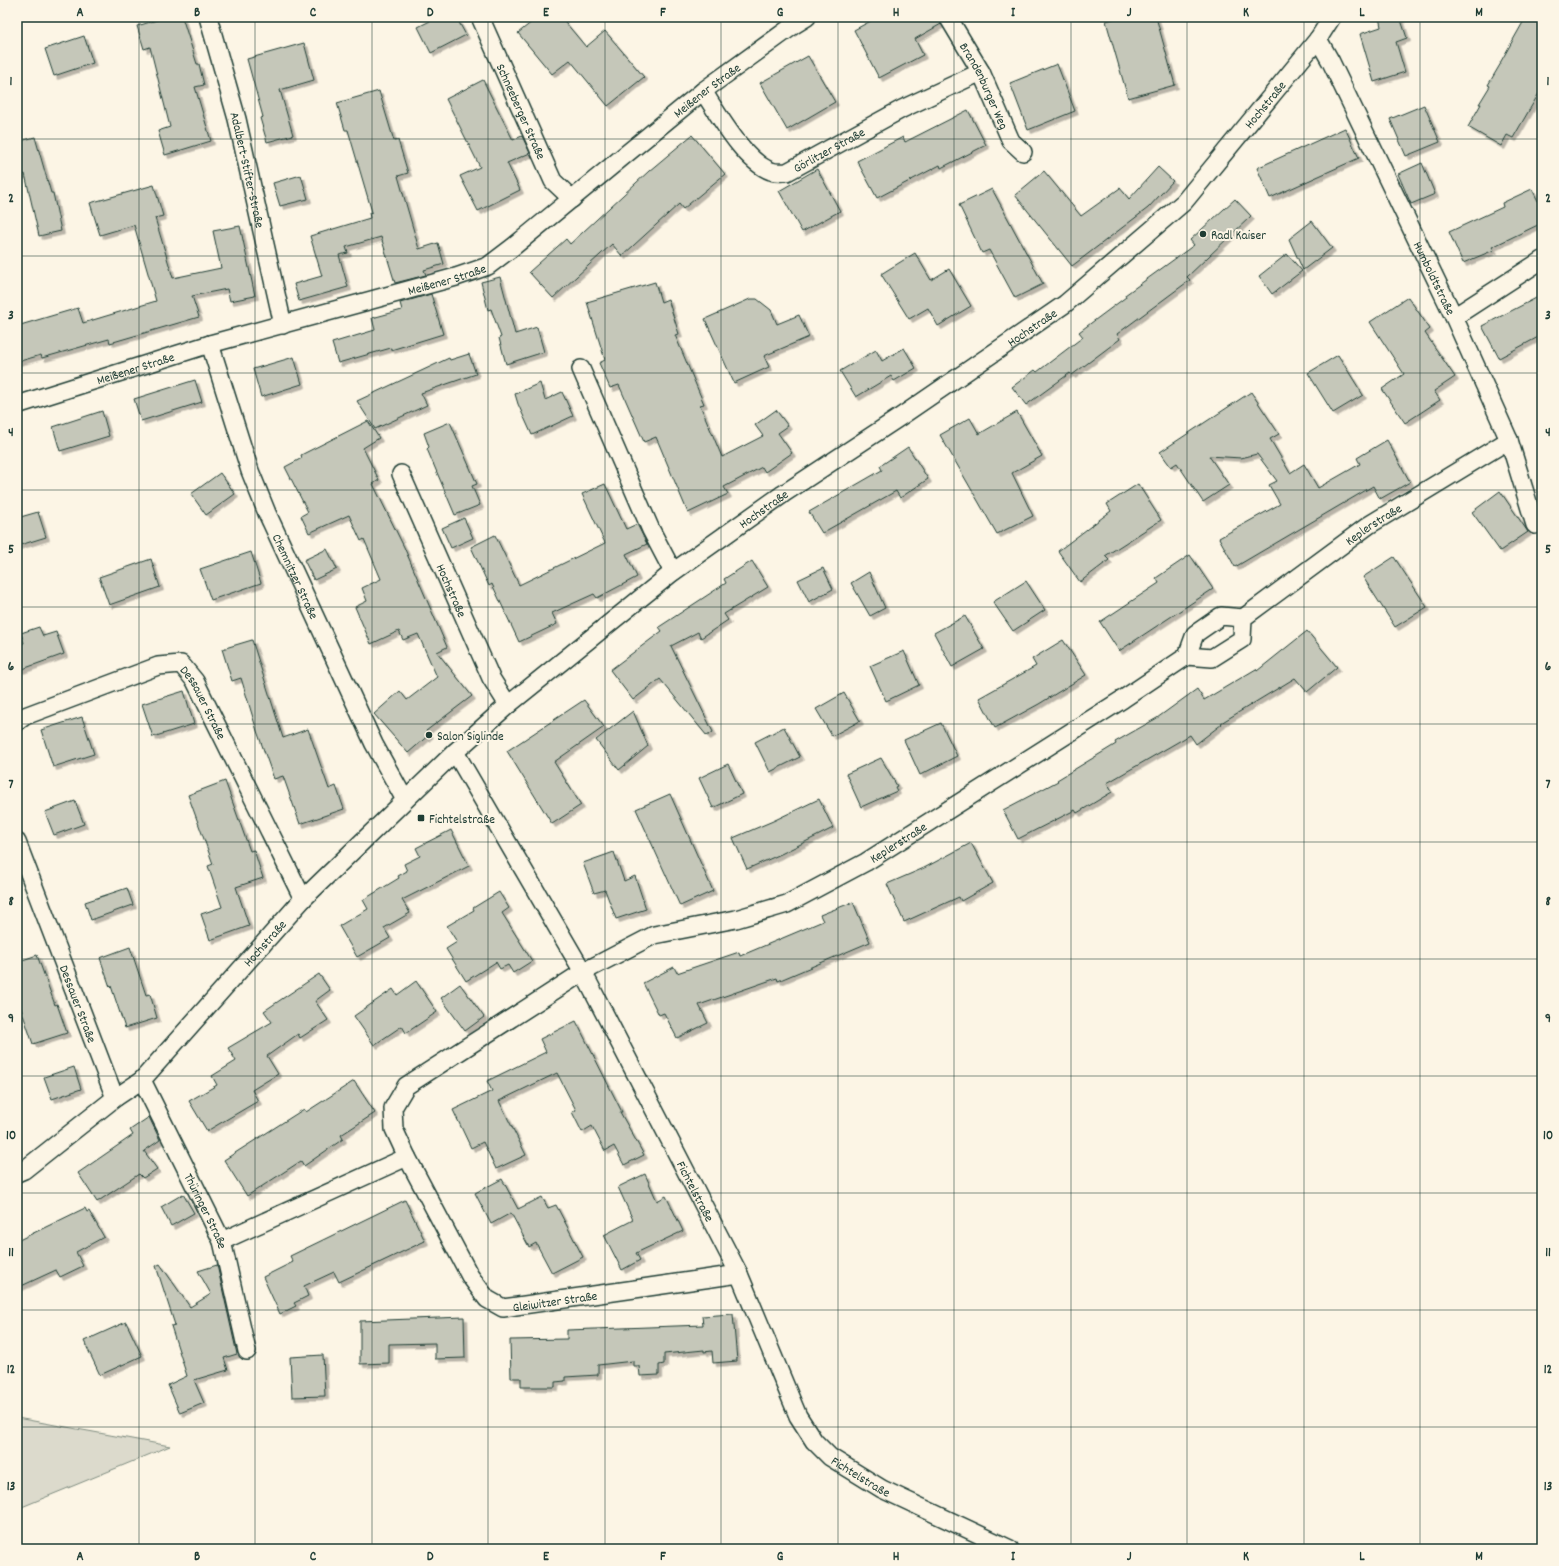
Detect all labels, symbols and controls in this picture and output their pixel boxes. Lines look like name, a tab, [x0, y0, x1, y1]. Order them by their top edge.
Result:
text: A	[76, 4, 84, 23]
text: B	[194, 4, 200, 23]
text: C	[310, 4, 317, 23]
text: D	[427, 4, 434, 23]
text: E	[543, 4, 550, 23]
text: F	[660, 4, 666, 23]
text: G	[777, 4, 784, 23]
text: H	[893, 4, 900, 23]
text: I	[1011, 4, 1016, 23]
text: J	[1127, 4, 1132, 23]
text: K	[1243, 4, 1249, 23]
text: L	[1359, 4, 1365, 23]
text: M	[1475, 4, 1483, 23]
street label: Brandenburger Weg	[953, 39, 1012, 133]
street label: Meißener Straße	[670, 59, 746, 124]
street label: Schneeberger Straße	[490, 61, 549, 163]
text: 1	[10, 73, 13, 92]
text: 1	[1547, 73, 1550, 92]
street label: Hochstraße	[1241, 77, 1292, 134]
street label: Adalbert-Stifter-Straße	[223, 110, 268, 230]
street label: Görlitzer Straße	[790, 124, 869, 179]
text: 2	[8, 190, 14, 209]
text: 2	[1545, 190, 1551, 209]
place label: Radl Kaiser	[1211, 227, 1266, 246]
marker: Radl Kaiser	[1198, 229, 1208, 239]
street label: Humboldtstraße	[1407, 239, 1459, 319]
street label: Meißener Straße	[406, 260, 489, 302]
street label: Hochstraße	[1004, 305, 1062, 353]
text: 3	[8, 307, 14, 326]
text: 3	[1545, 307, 1551, 326]
street label: Meißener Straße	[95, 349, 178, 391]
text: 4	[8, 424, 14, 443]
text: 4	[1545, 424, 1551, 443]
street label: Hochstraße	[736, 486, 793, 534]
street label: Keplerstraße	[1342, 500, 1406, 551]
street label: Chemnitzer Straße	[266, 531, 322, 623]
text: 5	[8, 541, 14, 560]
text: 5	[1545, 541, 1551, 560]
street label: Hochstraße	[430, 561, 470, 621]
text: 6	[8, 658, 15, 677]
text: 6	[1545, 658, 1552, 677]
street label: Dessauer Straße	[174, 662, 230, 744]
place label: Salon Siglinde	[437, 728, 504, 747]
marker: Salon Siglinde	[424, 730, 434, 740]
text: 7	[9, 776, 14, 795]
text: 7	[1546, 776, 1551, 795]
place label: Fichtelstraße	[429, 811, 495, 830]
marker: Fichtelstraße	[416, 813, 426, 823]
street label: Keplerstraße	[867, 819, 932, 869]
text: 8	[8, 893, 14, 912]
text: 8	[1545, 893, 1551, 912]
street label: Hochstraße	[240, 917, 292, 972]
street label: Dessauer Straße	[53, 963, 100, 1046]
text: 9	[8, 1010, 14, 1029]
text: 9	[1545, 1010, 1551, 1029]
text: 10	[6, 1127, 16, 1146]
text: 10	[1543, 1127, 1553, 1146]
street label: Fichtelstraße	[670, 1158, 718, 1226]
street label: Thüringer Straße	[178, 1171, 231, 1251]
text: 11	[8, 1244, 14, 1263]
text: 11	[1545, 1244, 1551, 1263]
street label: Gleiwitzer Straße	[512, 1287, 599, 1318]
text: 12	[7, 1361, 16, 1380]
text: 12	[1544, 1361, 1553, 1380]
street label: Fichtelstraße	[827, 1453, 893, 1504]
text: 13	[7, 1478, 16, 1497]
text: 13	[1544, 1478, 1553, 1497]
text: A	[76, 1548, 84, 1566]
text: B	[194, 1548, 200, 1566]
text: C	[310, 1548, 317, 1566]
text: D	[427, 1548, 434, 1566]
text: E	[543, 1548, 550, 1566]
text: F	[660, 1548, 666, 1566]
text: G	[777, 1548, 784, 1566]
text: H	[893, 1548, 900, 1566]
text: I	[1011, 1548, 1016, 1566]
text: J	[1127, 1548, 1132, 1566]
text: K	[1243, 1548, 1249, 1566]
text: L	[1359, 1548, 1365, 1566]
text: M	[1475, 1548, 1483, 1566]

